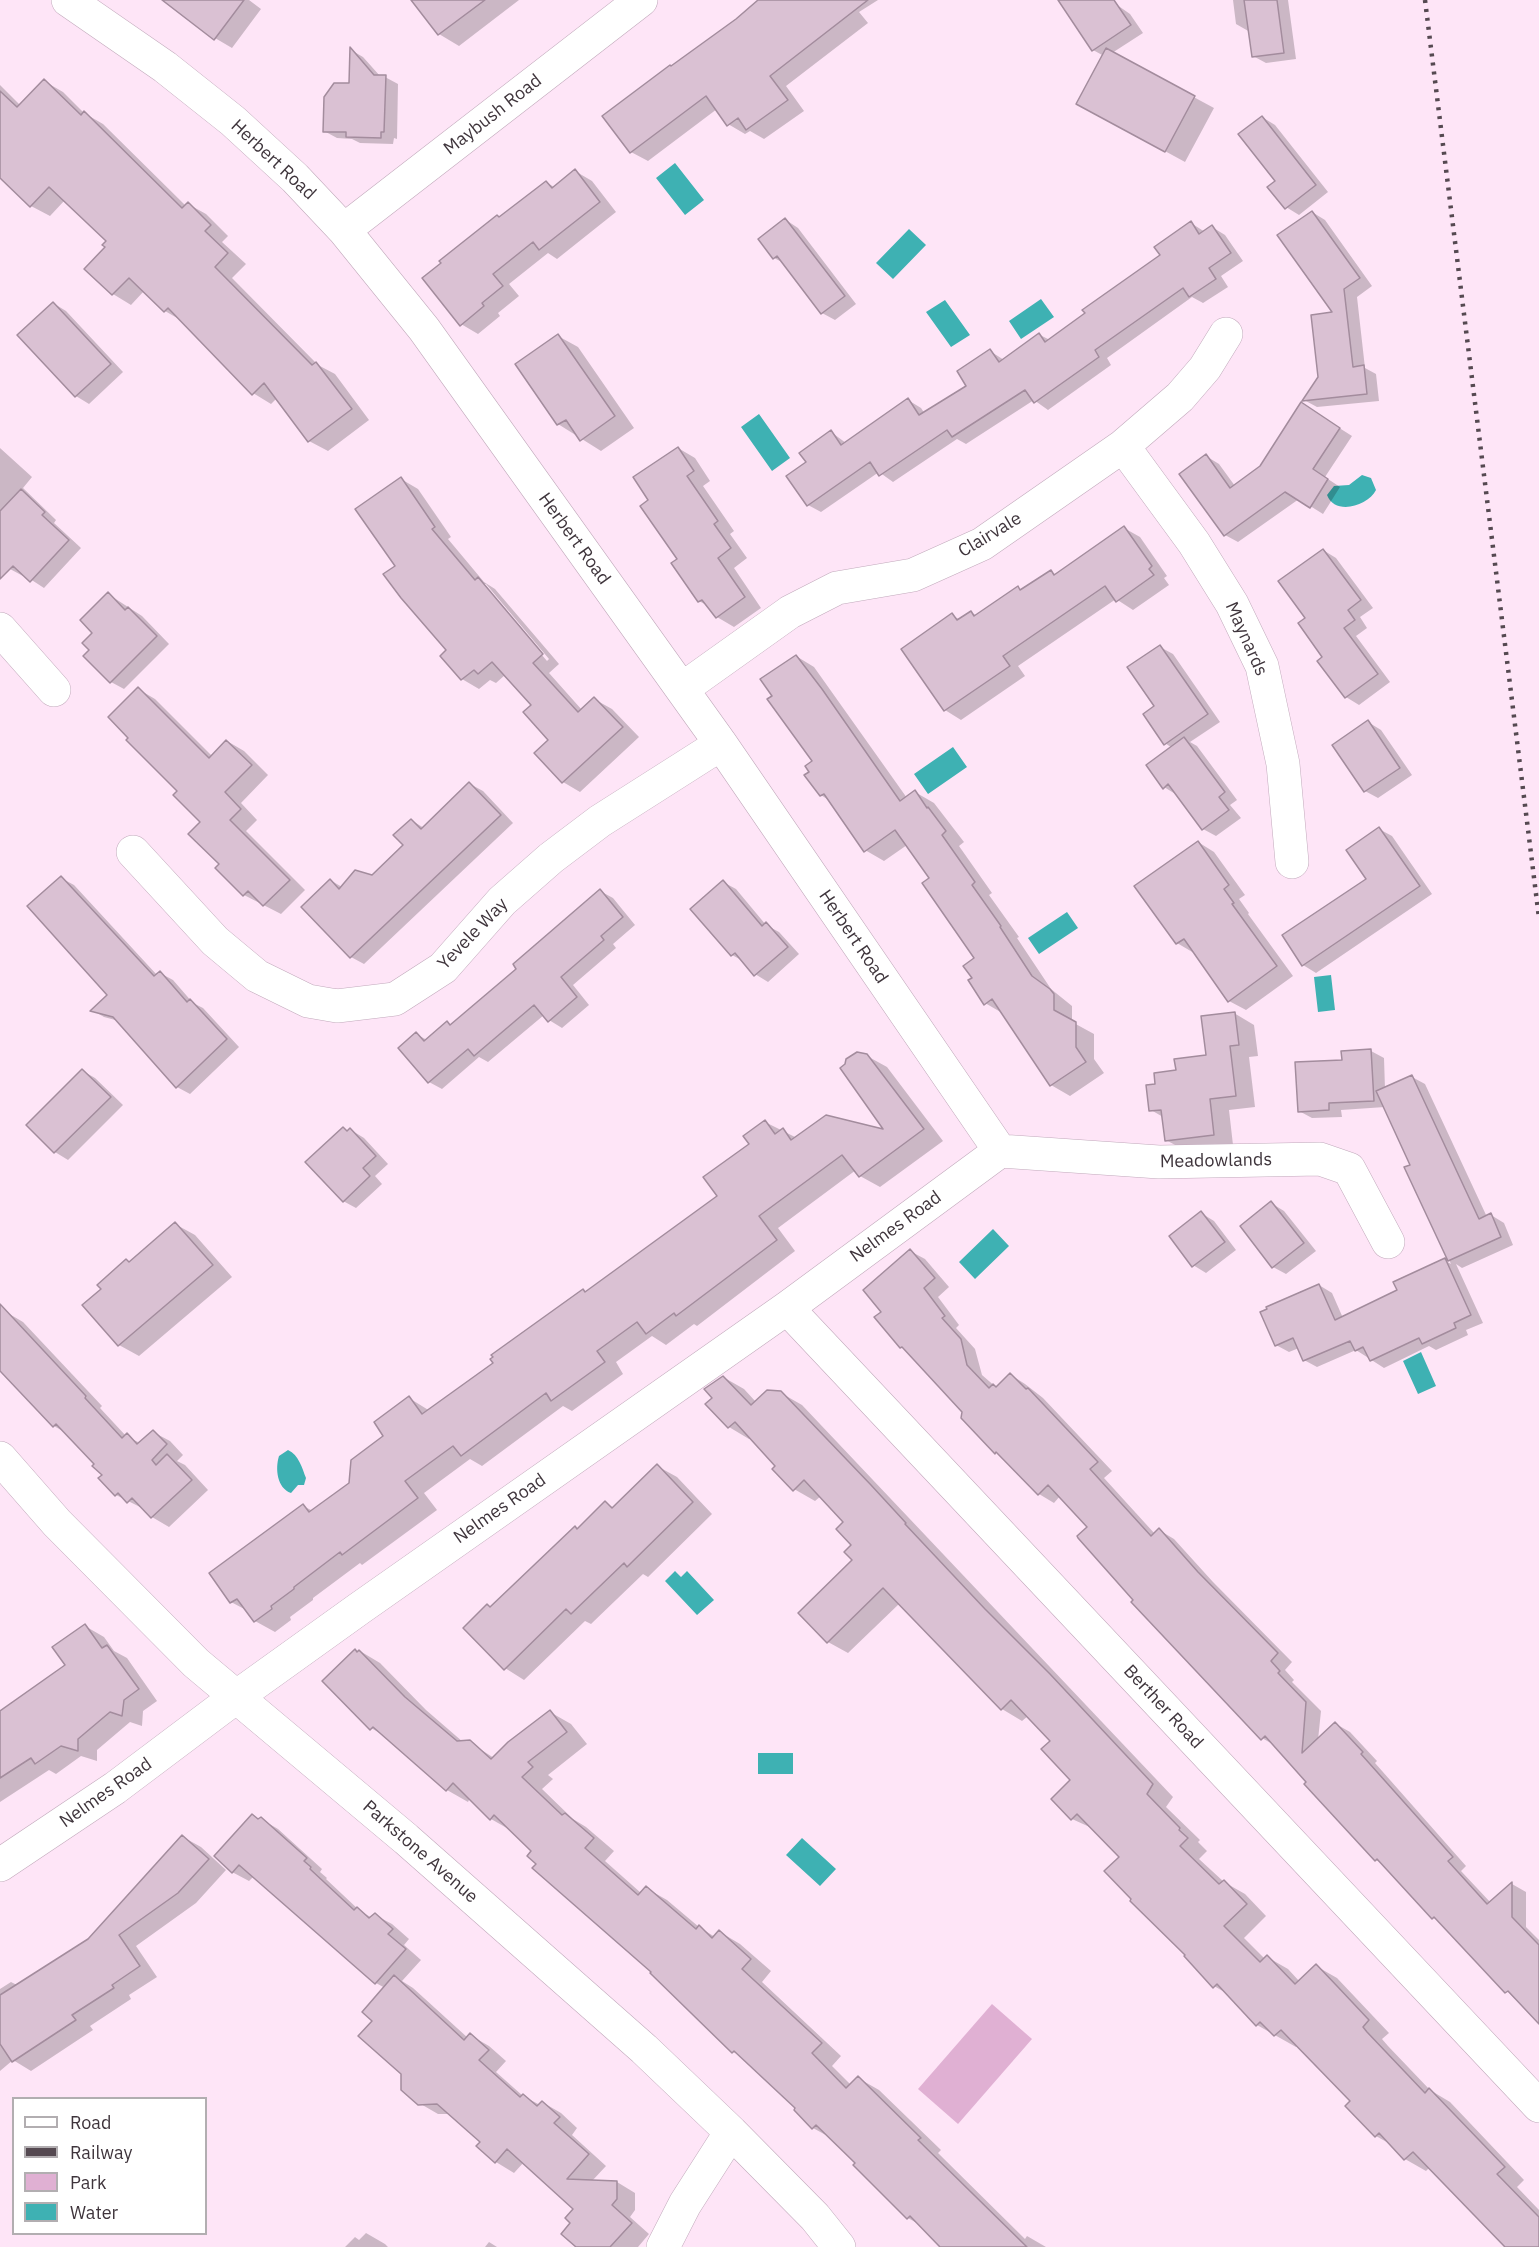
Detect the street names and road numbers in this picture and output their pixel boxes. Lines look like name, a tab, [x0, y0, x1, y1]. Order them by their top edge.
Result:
street label: Maybush Road	[440, 70, 546, 160]
street label: Herbert Road	[226, 115, 320, 205]
street label: Herbert Road	[533, 489, 615, 589]
street label: Clairvale	[954, 508, 1026, 562]
street label: Maynards	[1220, 599, 1272, 679]
street label: Herbert Road	[814, 886, 892, 988]
street label: Yevele Way	[433, 894, 513, 974]
street label: Meadowlands	[1160, 1149, 1272, 1173]
street label: Nelmes Road	[846, 1187, 946, 1267]
street label: Nelmes Road	[450, 1469, 550, 1549]
street label: Berther Road	[1119, 1661, 1207, 1753]
street label: Nelmes Road	[56, 1753, 156, 1833]
street label: Parkstone Avenue	[358, 1796, 482, 1908]

